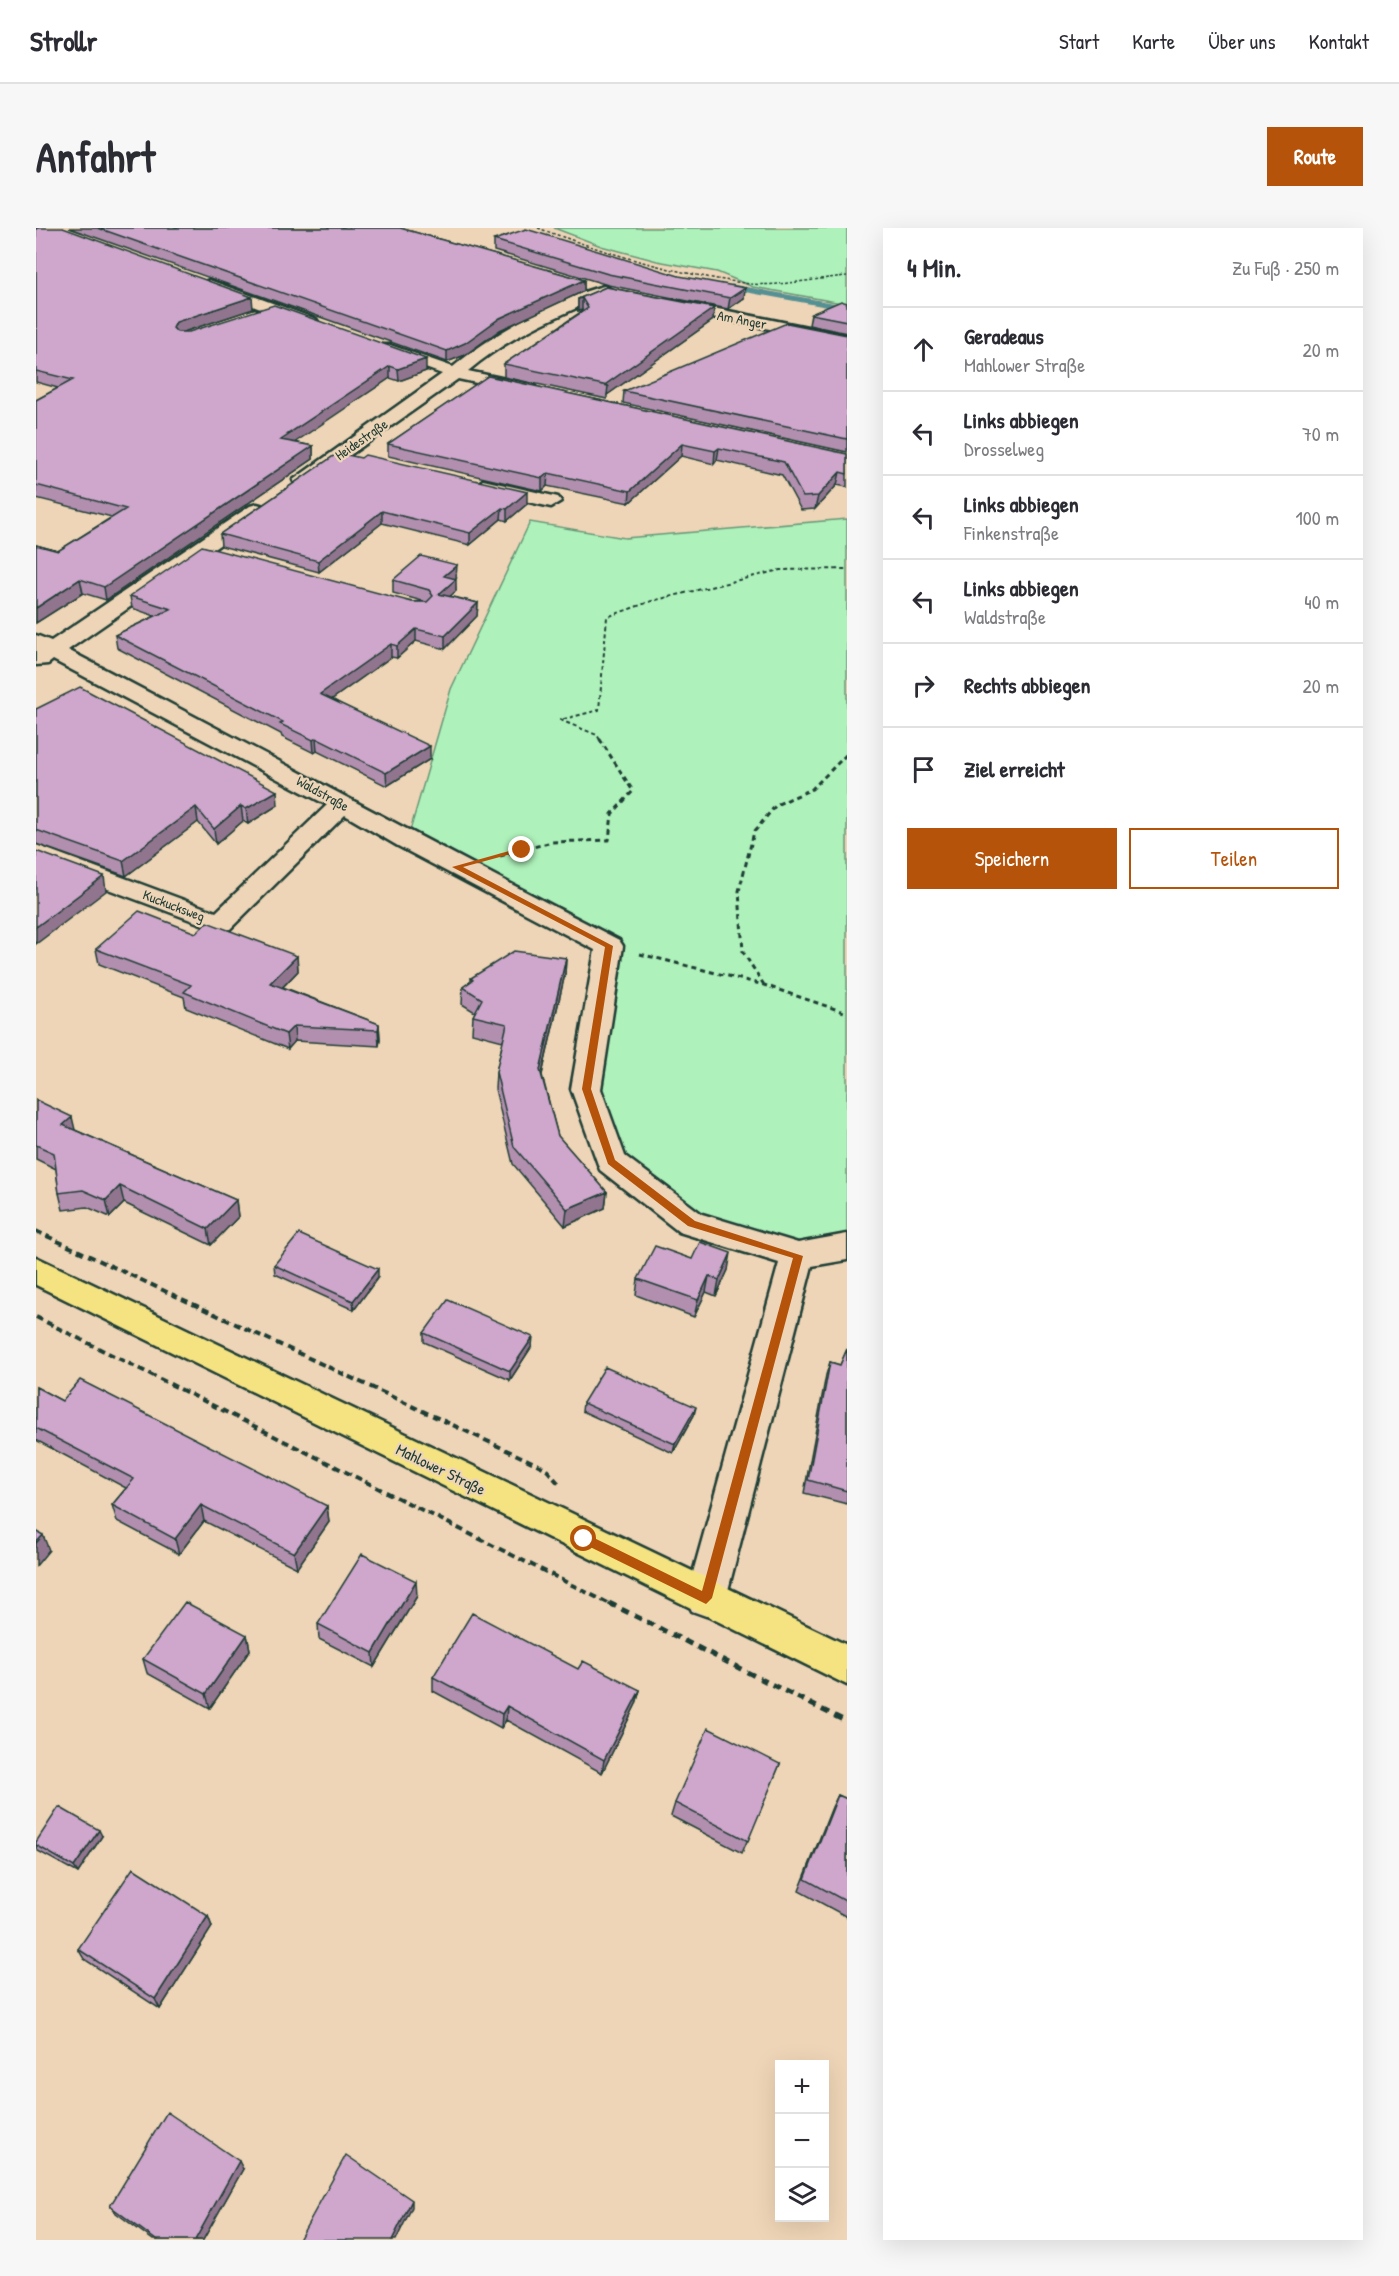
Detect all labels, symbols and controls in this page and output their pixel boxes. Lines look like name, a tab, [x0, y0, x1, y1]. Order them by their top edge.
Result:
text: Strollr	[30, 22, 97, 60]
text: Start	[1059, 27, 1099, 56]
text: Karte	[1132, 27, 1175, 56]
text: Über uns	[1208, 27, 1276, 56]
text: Kontakt	[1309, 27, 1369, 56]
button: Route	[1267, 127, 1363, 186]
text: Anfahrt	[36, 128, 155, 185]
text: 4 Min.	[907, 250, 961, 285]
text: Zu Fuß · 250 m	[1232, 254, 1339, 281]
street label: Am Anger	[715, 305, 769, 334]
text: Geradeaus	[964, 321, 1044, 351]
icon: ahead	[907, 333, 940, 366]
text: 20 m	[1302, 336, 1339, 363]
text: Mahlower Straße	[964, 351, 1085, 378]
text: Links abbiegen	[964, 405, 1079, 435]
street label: Heidestraße	[331, 414, 392, 465]
icon: left	[907, 417, 940, 450]
text: 70 m	[1302, 420, 1339, 447]
text: Drosselweg	[964, 435, 1044, 462]
text: Links abbiegen	[964, 489, 1079, 519]
icon: left	[907, 501, 940, 534]
text: 100 m	[1296, 504, 1339, 531]
text: Finkenstraße	[964, 519, 1059, 546]
text: Links abbiegen	[964, 573, 1079, 603]
icon: left	[907, 585, 940, 618]
text: 40 m	[1304, 588, 1339, 615]
text: Waldstraße	[964, 603, 1046, 630]
icon: right	[907, 669, 940, 702]
text: Rechts abbiegen	[964, 670, 1091, 700]
text: 20 m	[1302, 672, 1339, 699]
icon: arrive	[907, 753, 940, 786]
text: Ziel erreicht	[964, 754, 1064, 784]
street label: Waldstraße	[293, 771, 353, 816]
button: Speichern	[907, 828, 1117, 889]
button: Teilen	[1129, 828, 1339, 889]
route end	[508, 836, 534, 862]
street label: Kuckucksweg	[140, 885, 208, 926]
street label: Mahlower Straße	[393, 1438, 490, 1500]
route start	[570, 1525, 596, 1551]
map controls	[775, 2060, 829, 2222]
button: +	[775, 2060, 829, 2114]
button: −	[775, 2114, 829, 2168]
button: layers	[775, 2168, 829, 2222]

